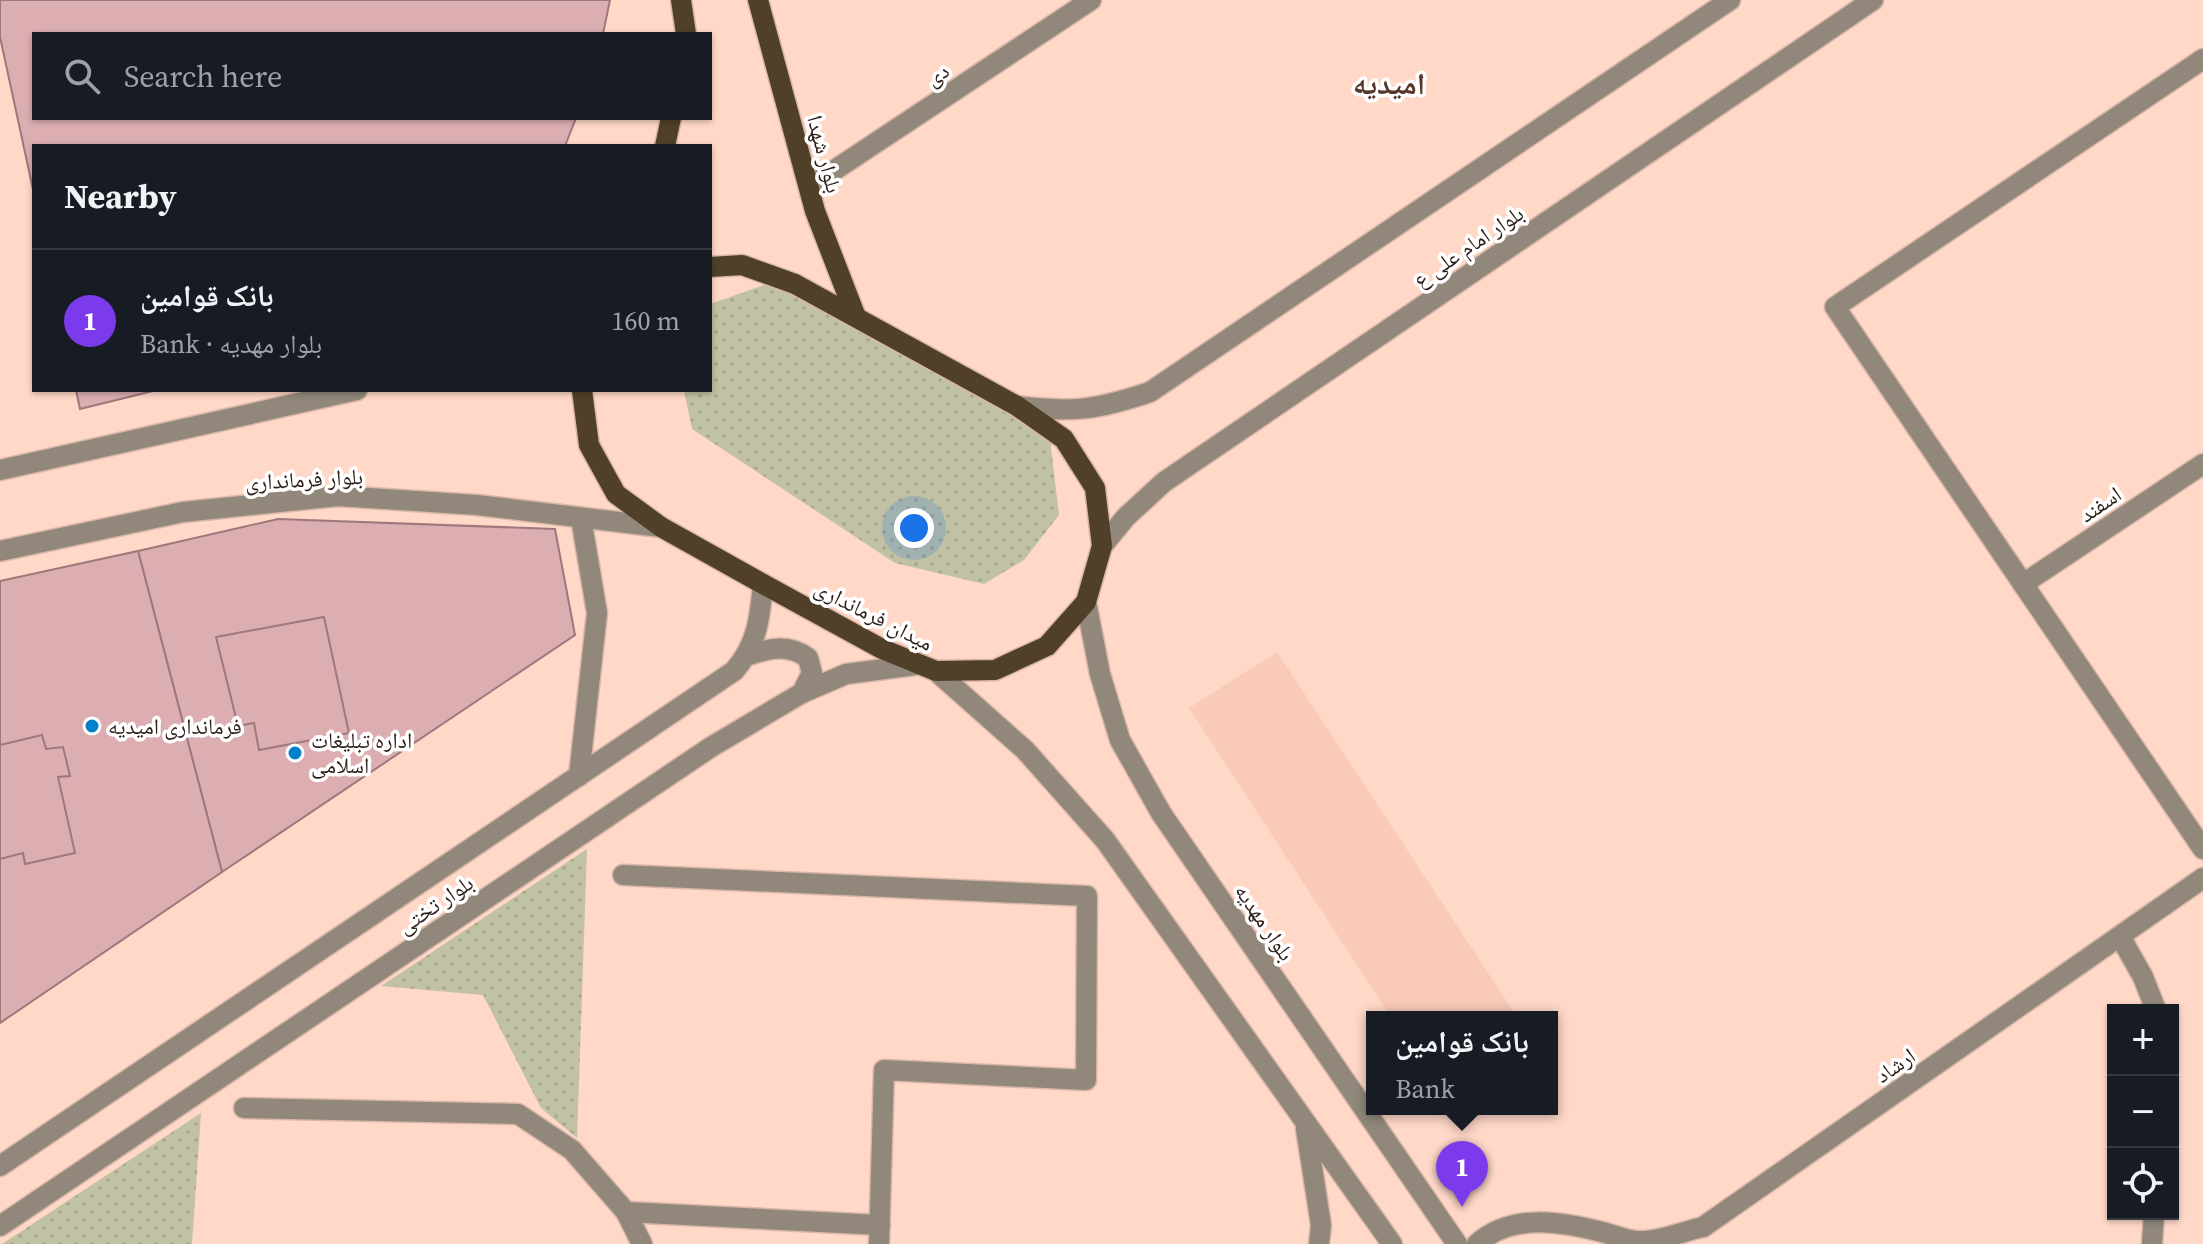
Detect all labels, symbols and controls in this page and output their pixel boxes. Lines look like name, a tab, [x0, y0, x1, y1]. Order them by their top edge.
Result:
search box	[32, 32, 712, 120]
icon: search	[60, 54, 104, 98]
street label: دی	[919, 55, 955, 93]
text: Search here	[124, 56, 282, 97]
district label: امیدیه	[1353, 63, 1425, 104]
street label: بلوار شهدا	[800, 112, 850, 196]
text: Nearby	[64, 173, 177, 219]
street label: بلوار امام علی ع	[1407, 198, 1529, 294]
text: بانک قوامین	[140, 275, 274, 316]
text: 1	[83, 303, 97, 339]
text: 160 m	[612, 303, 680, 339]
text: Bank · بلوار مهدیه	[140, 326, 322, 362]
street label: بلوار فرمانداری	[244, 461, 364, 497]
street label: اسفند	[2073, 479, 2127, 529]
your location	[894, 508, 934, 548]
street label: میدان فرمانداری	[810, 572, 938, 658]
place label: فرمانداری امیدیه	[108, 711, 242, 741]
marker: فرمانداری امیدیه	[83, 717, 101, 735]
place label: اداره تبلیغات اسلامی	[311, 725, 412, 780]
marker: اداره تبلیغات اسلامی	[286, 744, 304, 762]
street label: بلوار تختی	[391, 868, 479, 940]
street label: بلوار مهدیه	[1228, 878, 1302, 966]
map controls	[2107, 1004, 2179, 1220]
button: +	[2107, 1004, 2179, 1076]
popup	[1366, 1011, 1558, 1115]
text: بانک قوامین	[1395, 1021, 1529, 1062]
street label: ارشاد	[1869, 1040, 1921, 1090]
text: Bank	[1395, 1071, 1455, 1107]
button: −	[2107, 1076, 2179, 1148]
pin: 1	[1436, 1141, 1488, 1207]
button: locate	[2107, 1148, 2179, 1220]

